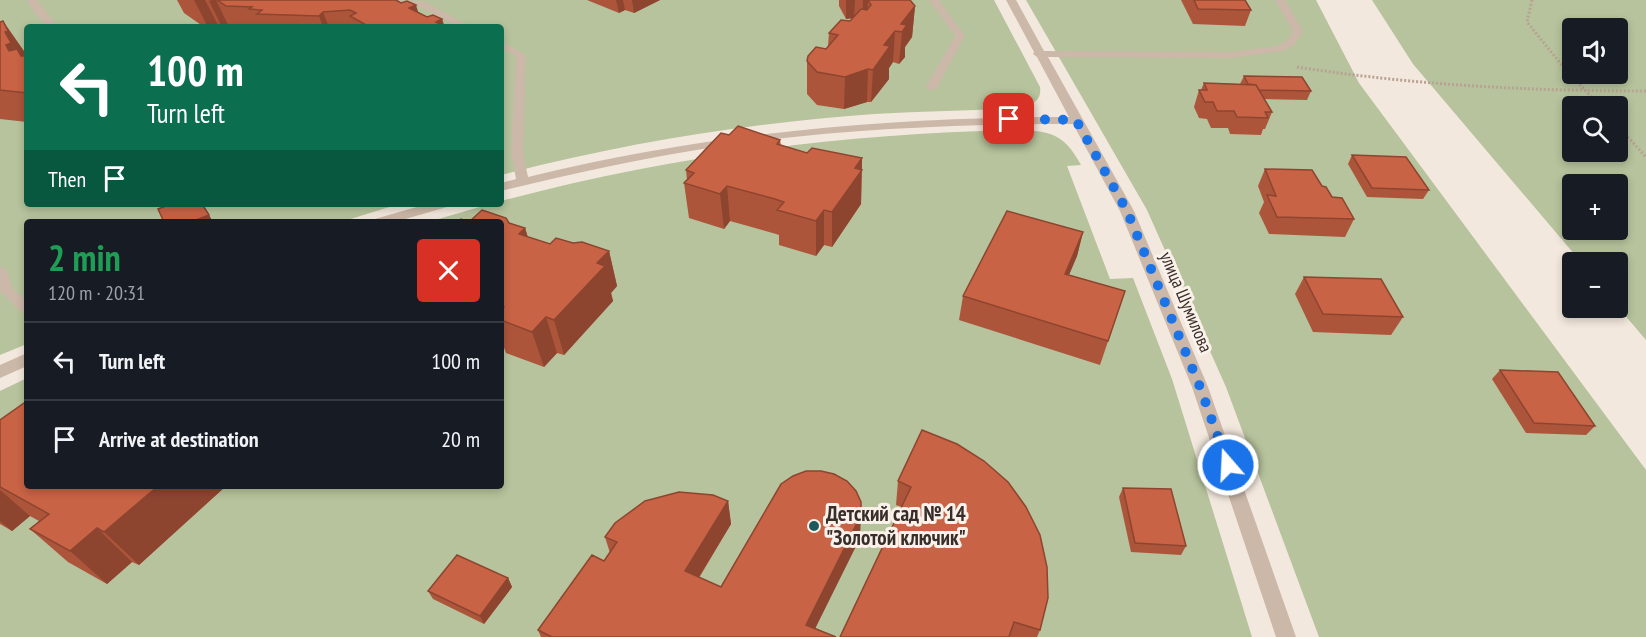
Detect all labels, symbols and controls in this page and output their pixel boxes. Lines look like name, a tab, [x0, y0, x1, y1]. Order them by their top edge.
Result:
map controls	[1562, 18, 1628, 318]
button: sound	[1562, 18, 1628, 84]
text: 100 m	[147, 43, 244, 98]
icon: left	[48, 48, 126, 126]
pin	[983, 93, 1034, 144]
text: Turn left	[147, 96, 225, 130]
button: search	[1562, 96, 1628, 162]
icon: arrive	[992, 102, 1025, 135]
icon: arrive	[98, 162, 131, 195]
text: Then	[48, 165, 86, 193]
button: +	[1562, 174, 1628, 240]
text: 2 min	[48, 234, 121, 281]
button: close	[417, 239, 480, 302]
street label: улица Шумилова	[1155, 248, 1218, 356]
button: −	[1562, 252, 1628, 318]
text: 120 m · 20:31	[48, 280, 145, 306]
icon: left	[48, 345, 81, 378]
text: Turn left	[99, 347, 165, 375]
text: 100 m	[431, 347, 480, 375]
icon: arrive	[48, 423, 81, 456]
text: Arrive at destination	[99, 425, 259, 453]
text: 20 m	[441, 425, 480, 453]
position arrow	[1196, 433, 1260, 497]
place label: Детский сад № 14 "Золотой ключик"	[826, 500, 966, 551]
marker: Детский сад № 14 "Золотой ключик"	[807, 519, 821, 533]

